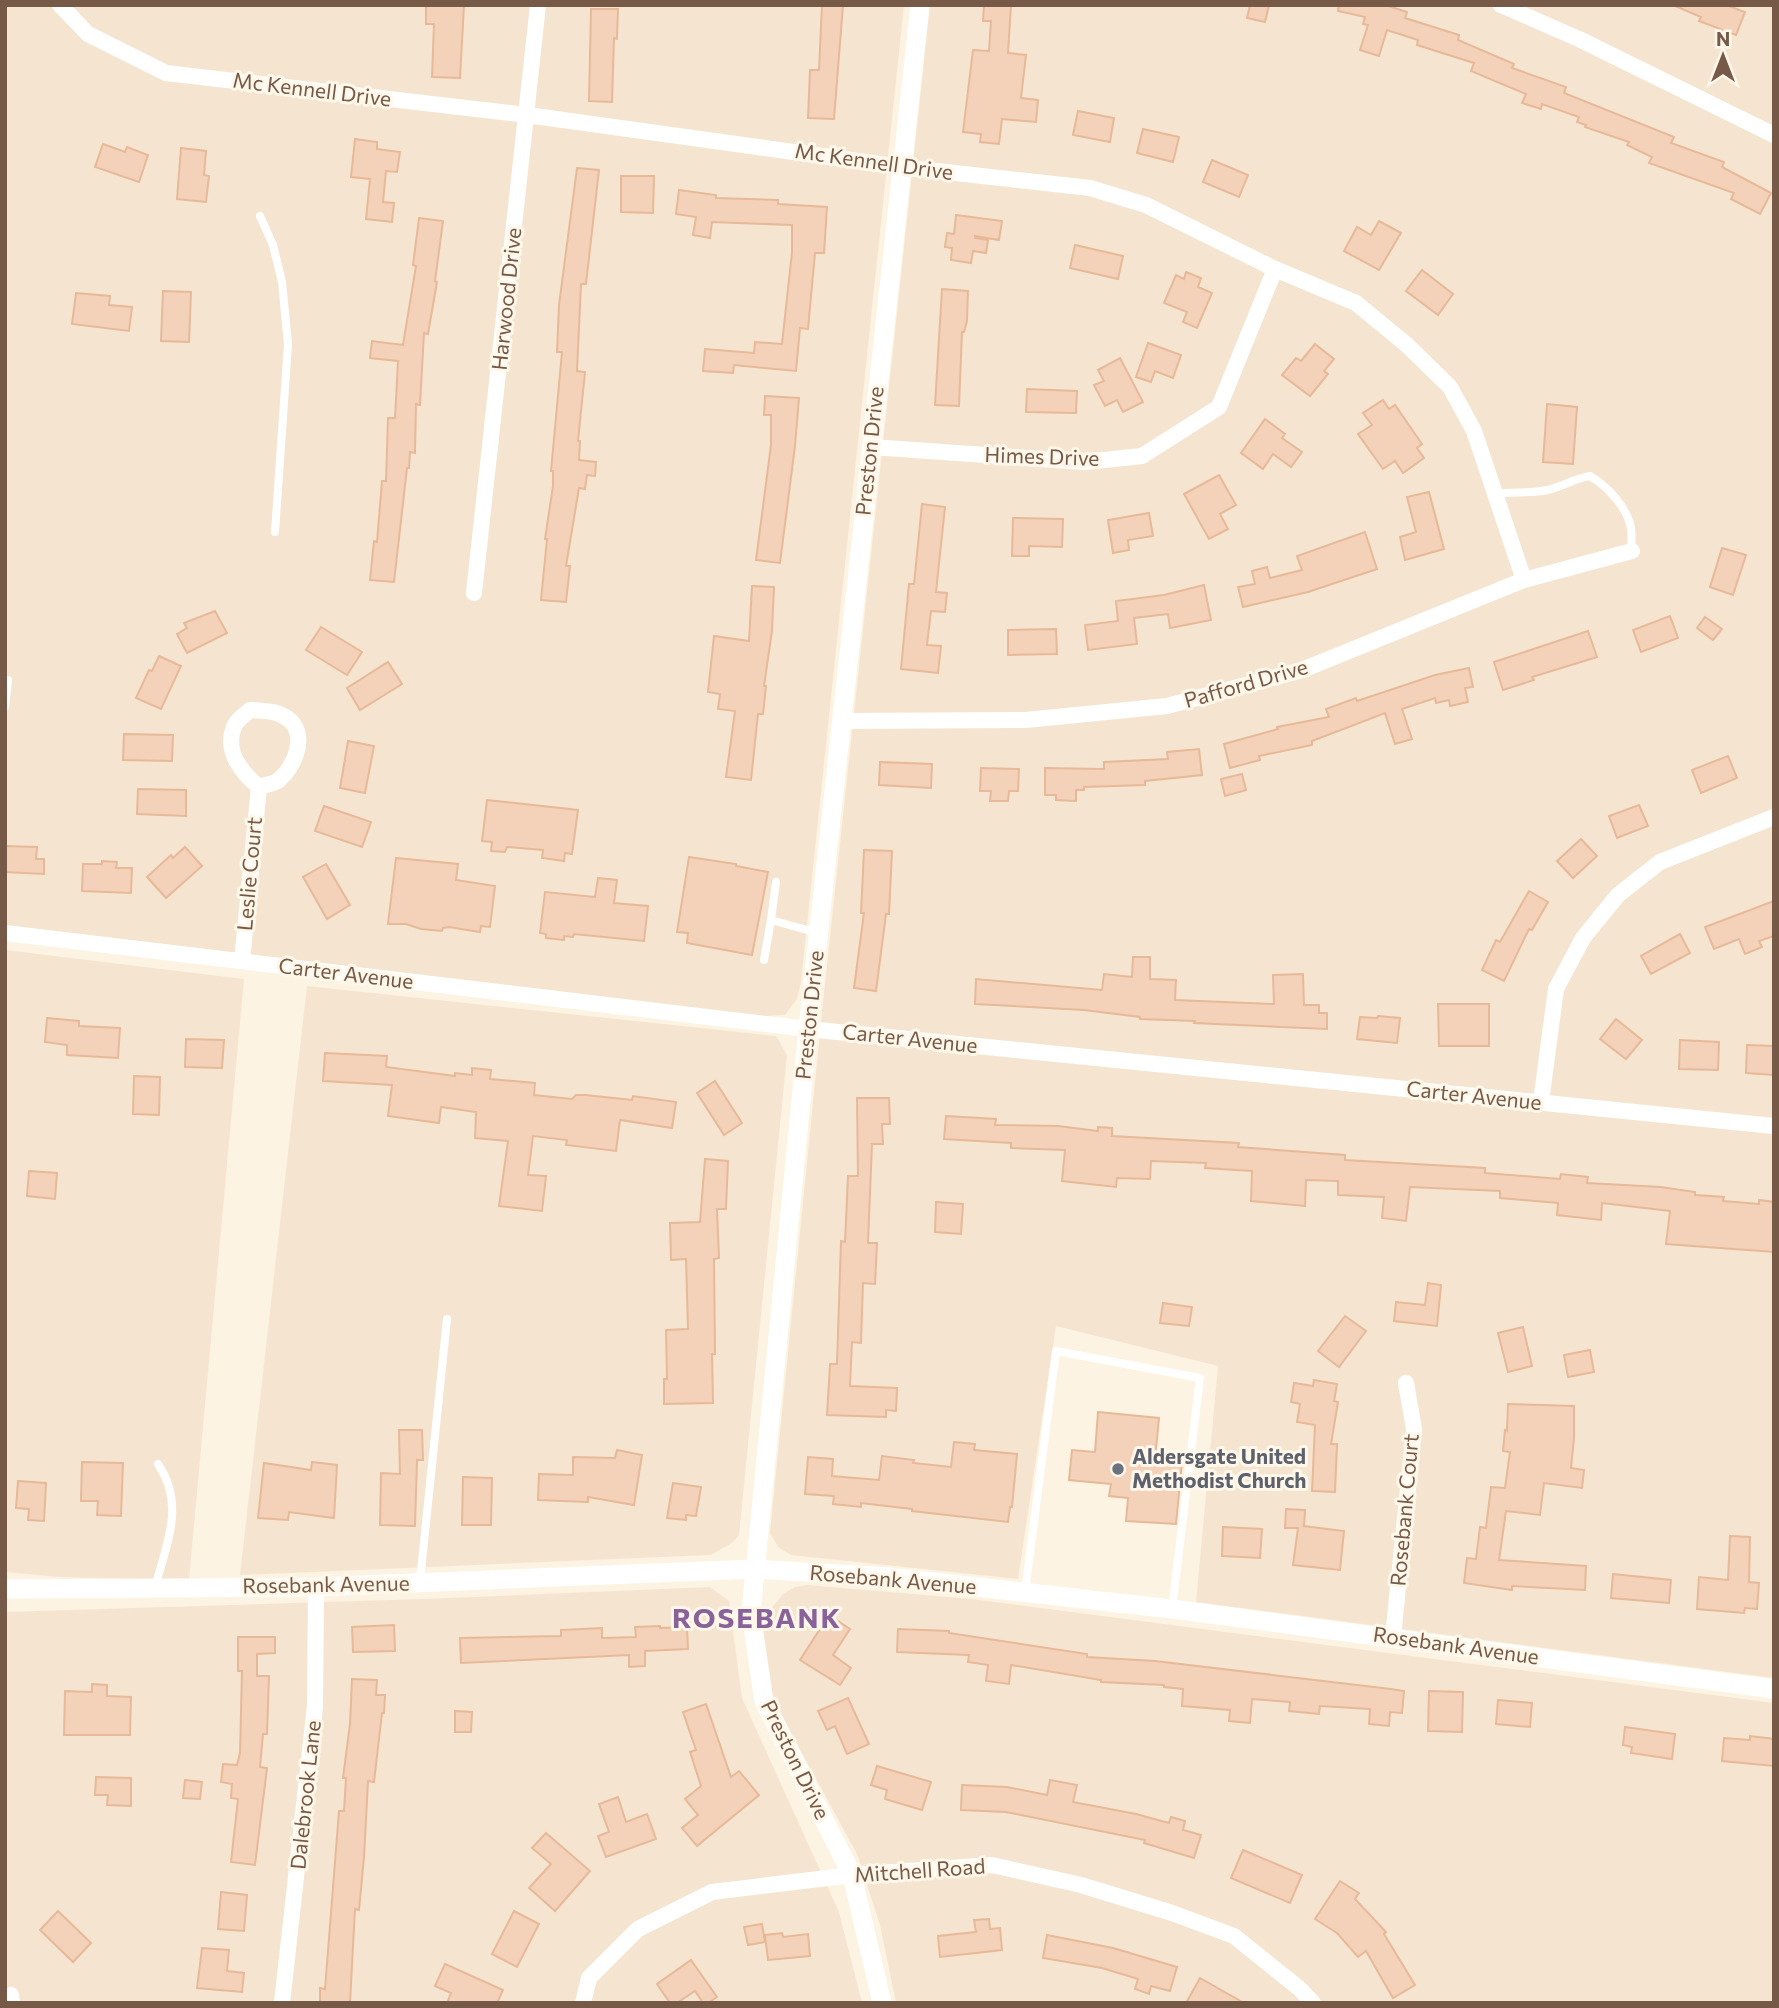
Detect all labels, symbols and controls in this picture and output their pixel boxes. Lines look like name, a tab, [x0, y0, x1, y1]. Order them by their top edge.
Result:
north arrow	[1688, 21, 1758, 91]
text: N	[1716, 27, 1730, 50]
street label: Mc Kennell Drive	[232, 66, 393, 111]
street label: Mc Kennell Drive	[794, 137, 955, 184]
street label: Harwood Drive	[486, 226, 525, 372]
street label: Preston Drive	[849, 385, 888, 517]
street label: Himes Drive	[984, 441, 1100, 470]
street label: Pafford Drive	[1181, 653, 1310, 712]
street label: Leslie Court	[231, 816, 266, 932]
street label: Preston Drive	[789, 949, 828, 1081]
street label: Carter Avenue	[277, 952, 415, 993]
street label: Carter Avenue	[841, 1018, 979, 1057]
street label: Carter Avenue	[1405, 1075, 1543, 1114]
street label: Rosebank Court	[1384, 1433, 1423, 1587]
place label: Aldersgate United Methodist Church	[1132, 1443, 1307, 1492]
marker: Aldersgate United Methodist Church	[1110, 1461, 1126, 1477]
street label: Rosebank Avenue	[809, 1559, 978, 1598]
street label: Rosebank Avenue	[242, 1570, 410, 1597]
district label: ROSEBANK	[672, 1600, 842, 1634]
street label: Rosebank Avenue	[1372, 1621, 1541, 1669]
street label: Preston Drive	[757, 1696, 836, 1823]
street label: Dalebrook Lane	[284, 1719, 325, 1871]
street label: Mitchell Road	[854, 1852, 986, 1887]

